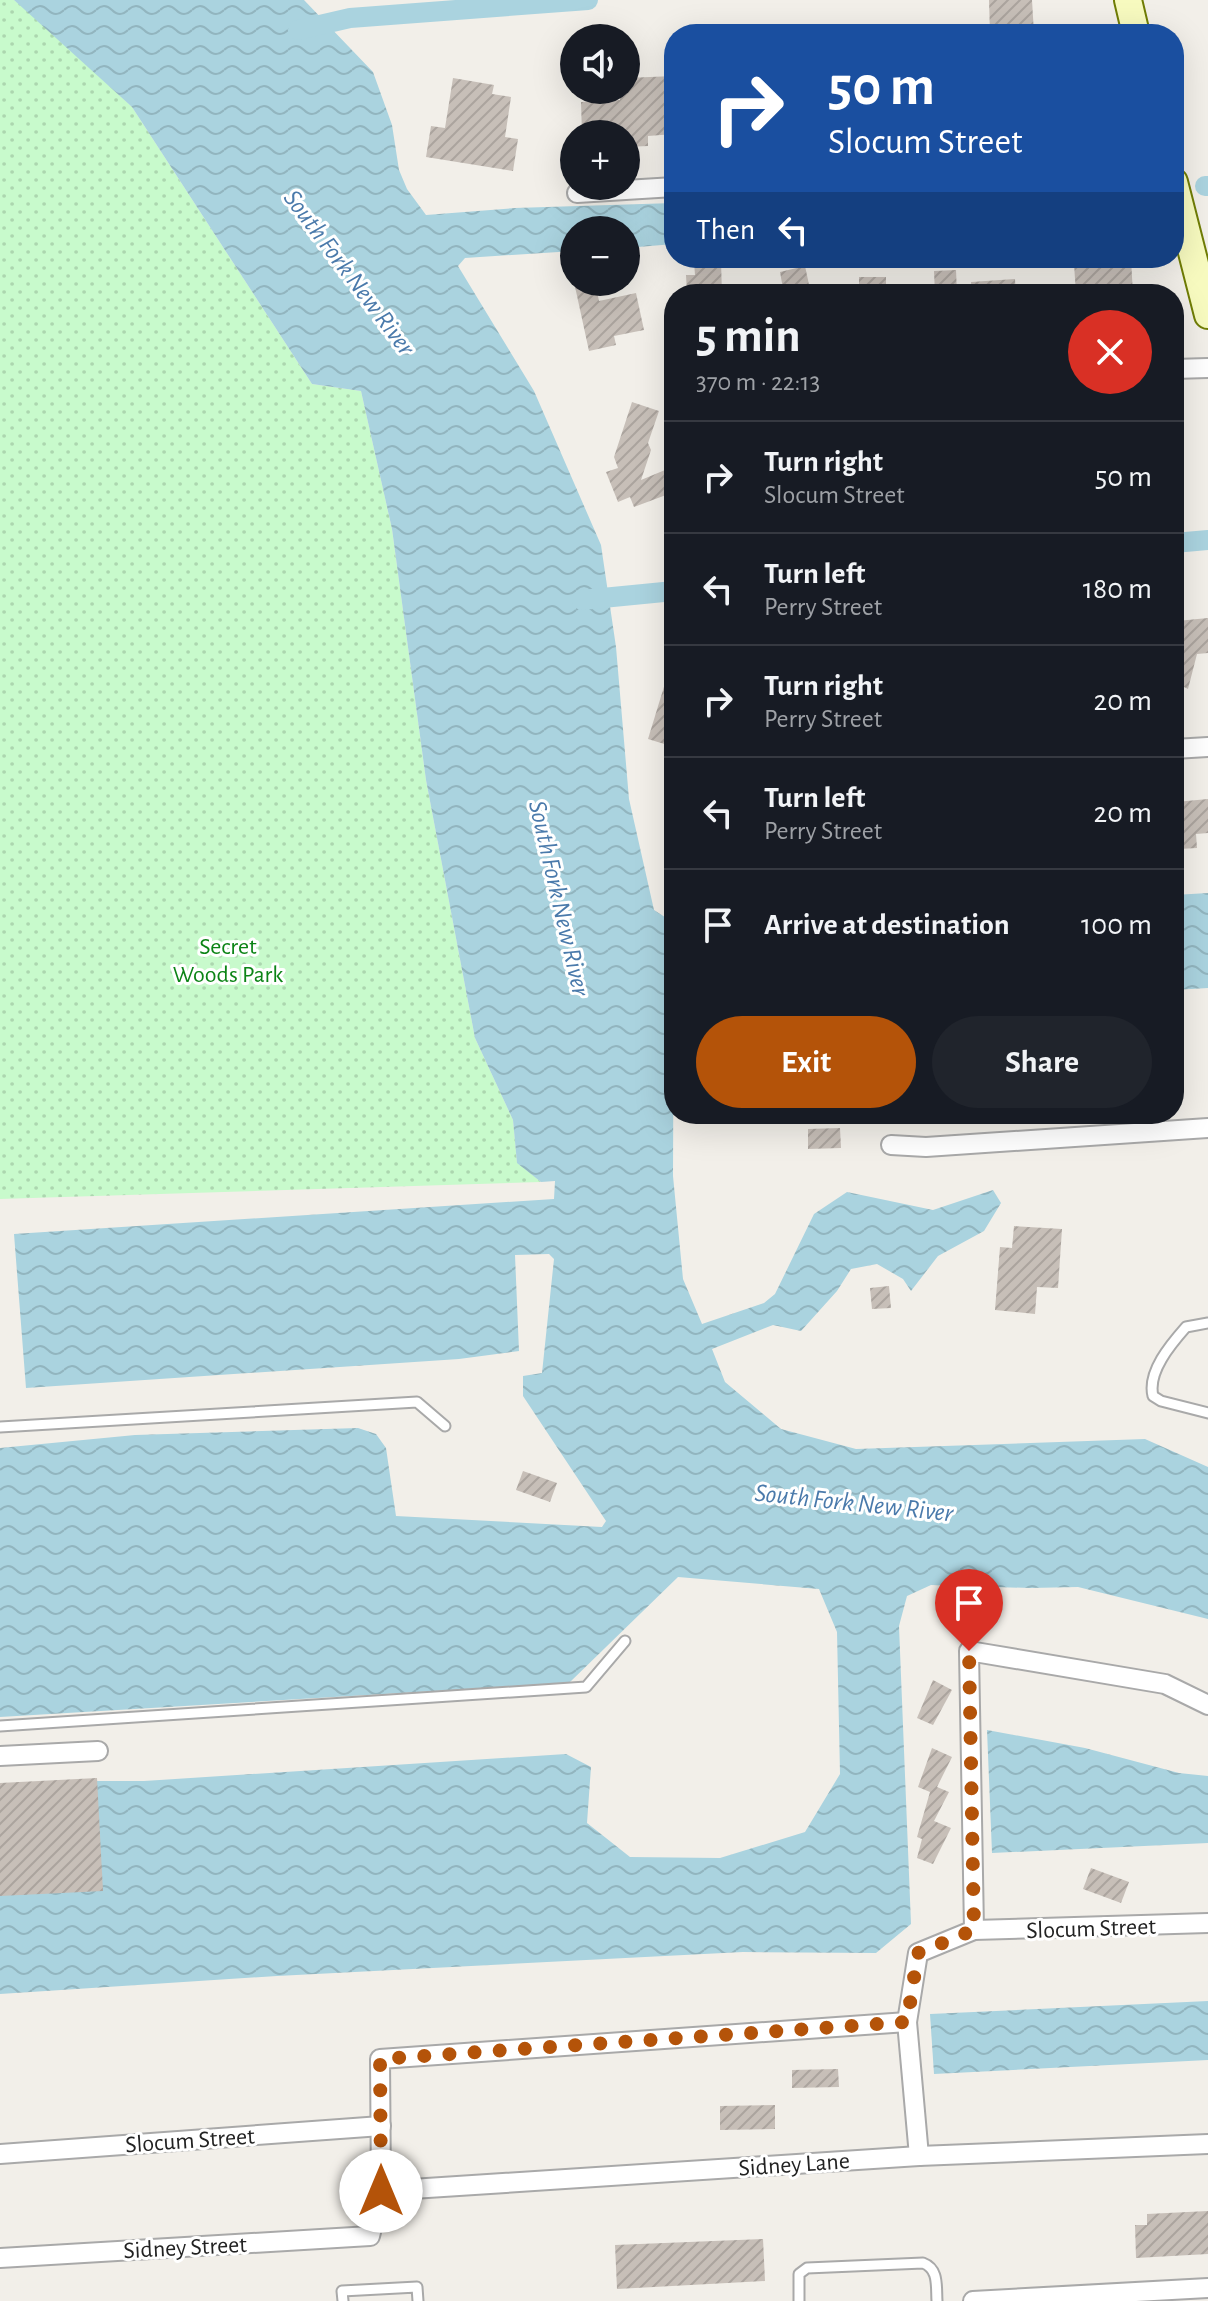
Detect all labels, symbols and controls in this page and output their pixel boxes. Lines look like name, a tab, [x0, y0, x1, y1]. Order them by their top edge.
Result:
map controls	[560, 24, 640, 296]
button: sound	[560, 24, 640, 104]
icon: right	[696, 56, 800, 160]
text: 50 m	[828, 59, 935, 115]
button: +	[560, 120, 640, 200]
text: Slocum Street	[828, 124, 1023, 160]
water label: South Fork New River	[279, 185, 421, 361]
icon: left	[771, 208, 815, 252]
text: Then	[696, 215, 755, 245]
button: −	[560, 216, 640, 296]
button: close	[1068, 310, 1152, 394]
text: 5 min	[696, 313, 801, 361]
text: 370 m · 22:13	[696, 369, 820, 395]
text: Turn right	[764, 447, 883, 477]
icon: right	[696, 455, 740, 499]
text: 50 m	[1095, 462, 1152, 492]
text: Slocum Street	[764, 482, 905, 508]
text: Turn left	[764, 559, 865, 589]
icon: left	[696, 567, 740, 611]
text: 180 m	[1083, 574, 1152, 604]
text: Perry Street	[764, 594, 882, 620]
text: Turn right	[764, 671, 883, 701]
icon: right	[696, 679, 740, 723]
text: 20 m	[1094, 686, 1152, 716]
text: Perry Street	[764, 706, 882, 732]
text: Turn left	[764, 783, 865, 813]
icon: left	[696, 791, 740, 835]
water label: South Fork New River	[524, 798, 594, 1000]
text: 20 m	[1094, 798, 1152, 828]
text: Perry Street	[764, 818, 882, 844]
icon: arrive	[696, 903, 740, 947]
text: Arrive at destination	[764, 910, 1010, 940]
text: 100 m	[1081, 910, 1152, 940]
park label: Secret Woods Park	[173, 935, 283, 987]
button: Exit	[696, 1016, 916, 1108]
button: Share	[932, 1016, 1152, 1108]
water label: South Fork New River	[753, 1480, 956, 1527]
pin	[935, 1569, 1003, 1651]
icon: arrive	[947, 1581, 991, 1625]
street label: Slocum Street	[1026, 1915, 1157, 1943]
street label: Slocum Street	[125, 2124, 256, 2157]
position arrow	[339, 2149, 423, 2233]
street label: Sidney Lane	[738, 2149, 851, 2181]
street label: Sidney Street	[123, 2233, 248, 2263]

